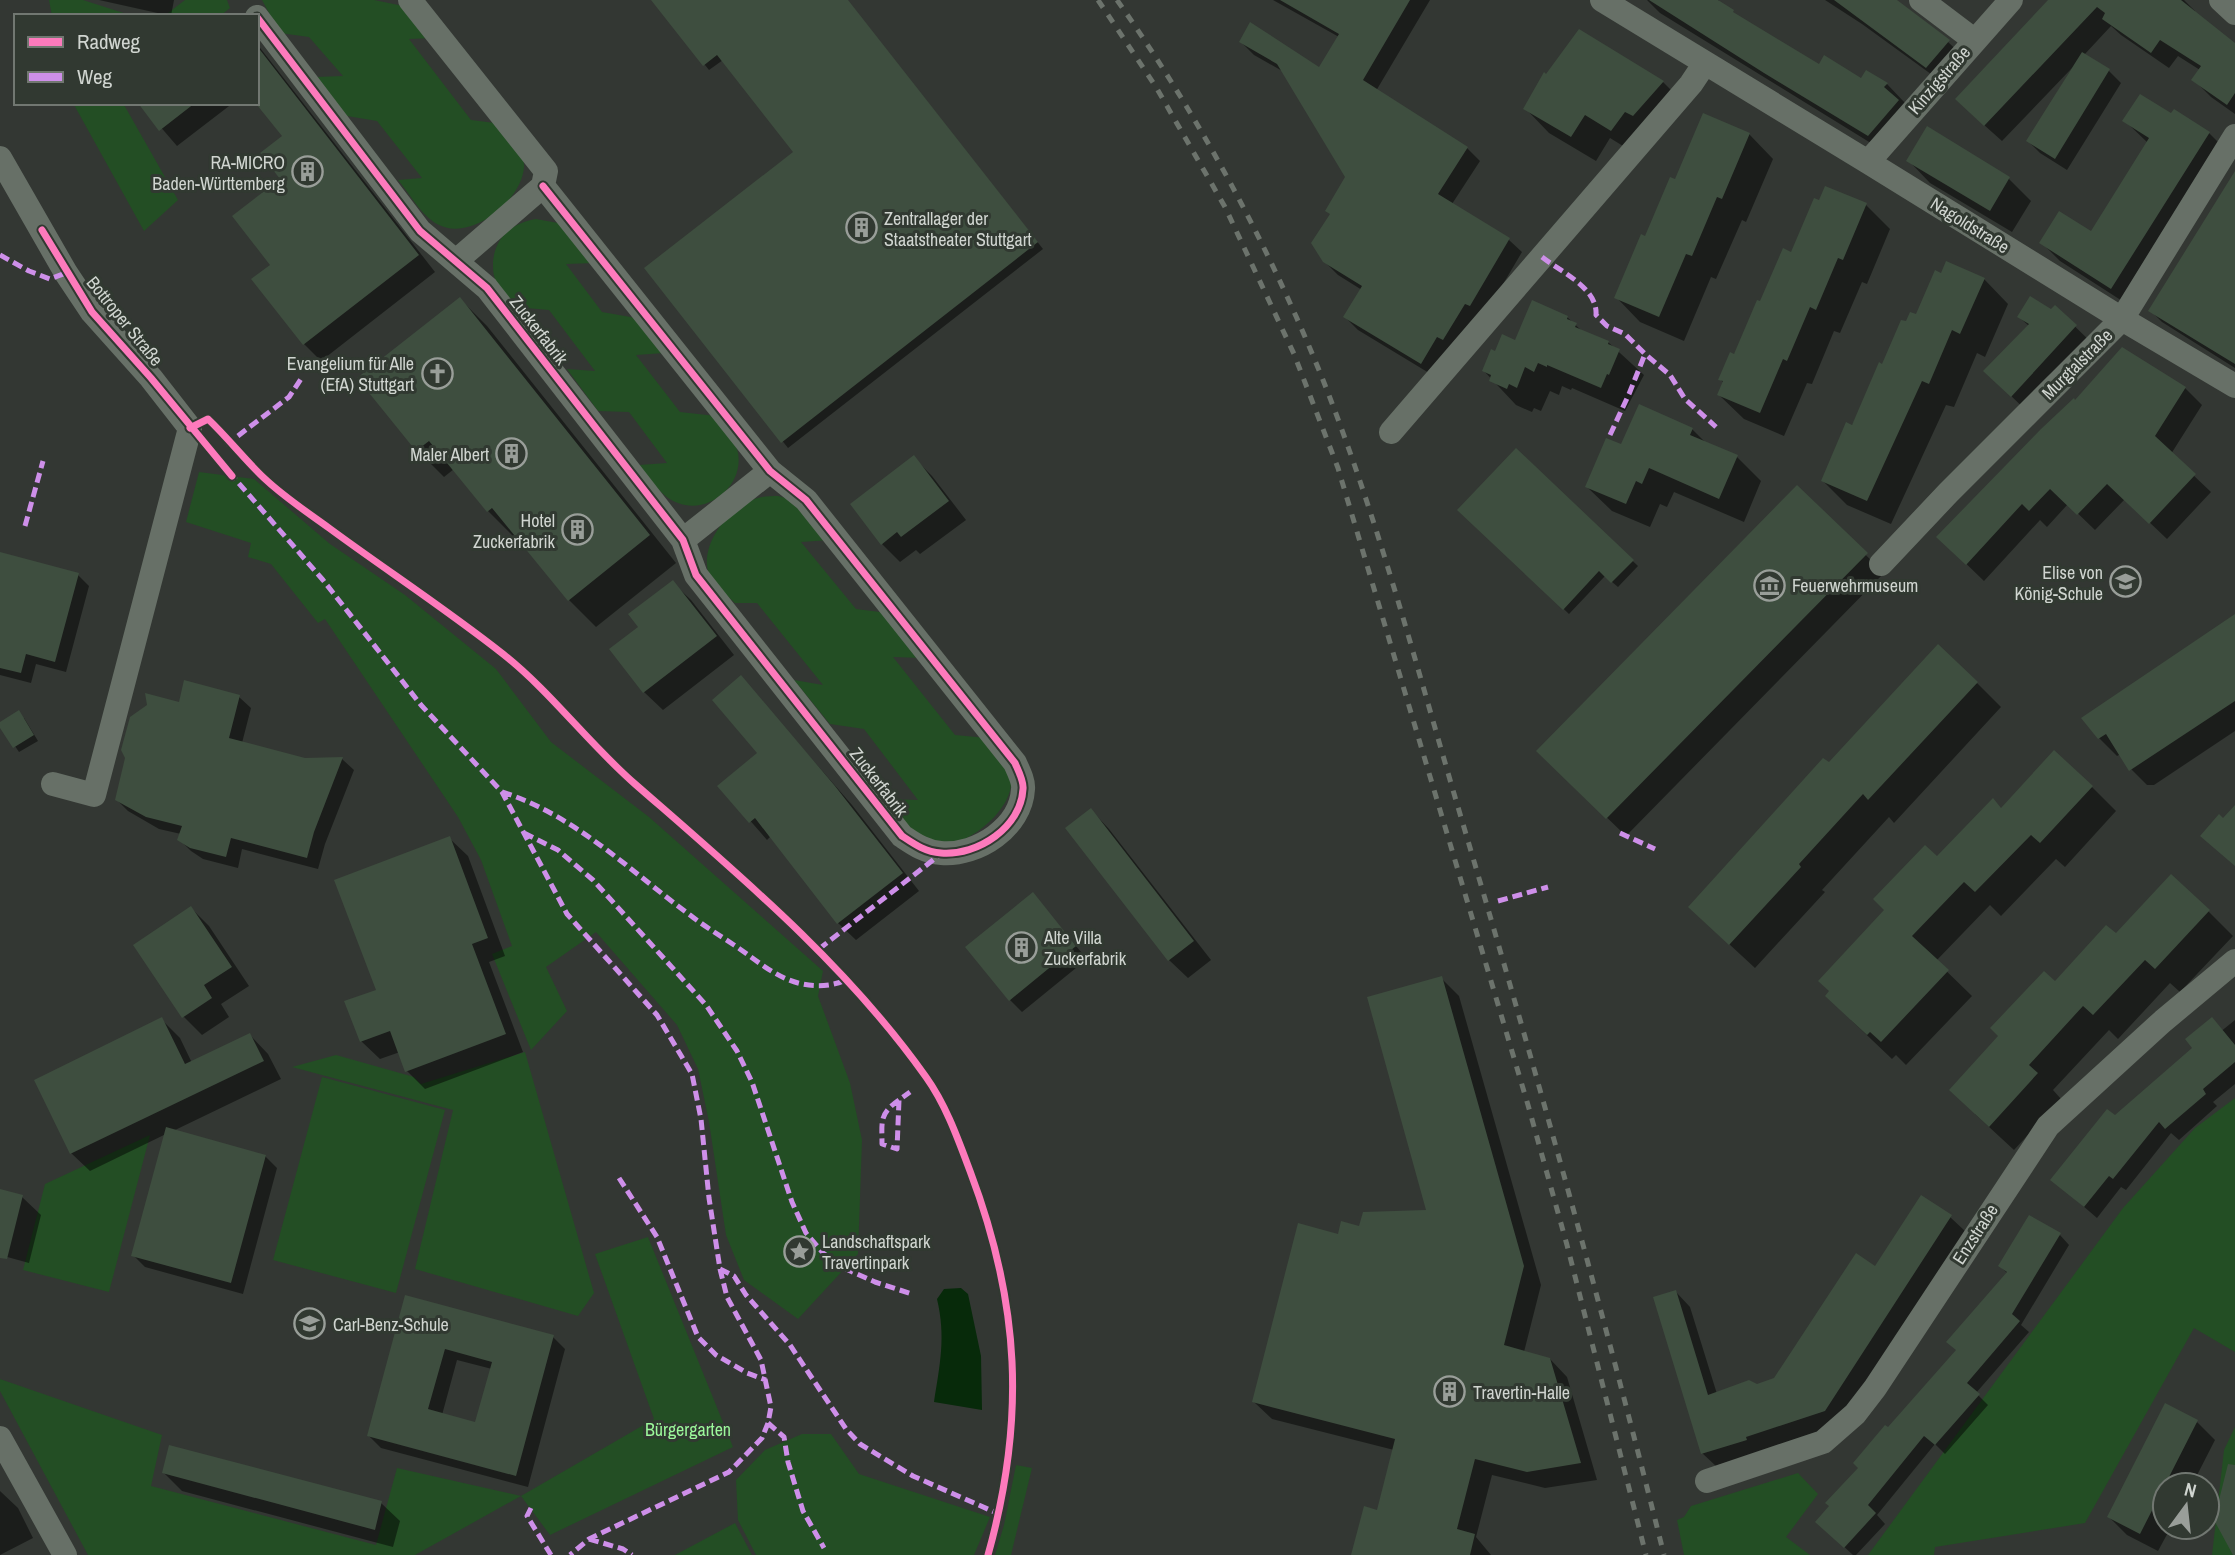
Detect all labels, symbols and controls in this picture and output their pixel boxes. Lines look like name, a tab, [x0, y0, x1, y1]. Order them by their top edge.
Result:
legend	[14, 14, 259, 105]
text: Radweg	[77, 27, 141, 56]
street label: Kinzigstraße	[1902, 40, 1976, 120]
text: Weg	[77, 62, 113, 91]
place label: RA-MICRO Baden-Württemberg	[152, 150, 286, 196]
building icon: RA-MICRO Baden-Württemberg	[291, 155, 325, 189]
street label: Nagoldstraße	[1926, 191, 2014, 259]
place label: Zentrallager der Staatstheater Stuttgart	[884, 206, 1032, 252]
building icon: Zentrallager der Staatstheater Stuttgart	[844, 211, 878, 245]
street label: Bottroper Straße	[81, 271, 169, 371]
street label: Zuckerfabrik	[504, 290, 574, 371]
street label: Murgtalstraße	[2036, 323, 2118, 405]
place label: Evangelium für Alle (EfA) Stuttgart	[287, 351, 414, 397]
church icon: Evangelium für Alle (EfA) Stuttgart	[420, 356, 454, 390]
building icon: Maler Albert	[495, 437, 529, 471]
place label: Maler Albert	[410, 442, 489, 467]
place label: Hotel Zuckerfabrik	[473, 508, 556, 554]
building icon: Hotel Zuckerfabrik	[561, 513, 595, 547]
place label: Elise von König-Schule	[2014, 560, 2103, 606]
school or university icon: Elise von König-Schule	[2109, 565, 2143, 599]
museum icon: Feuerwehrmuseum	[1752, 568, 1786, 602]
place label: Feuerwehrmuseum	[1792, 573, 1918, 598]
street label: Zuckerfabrik	[844, 742, 914, 823]
place label: Alte Villa Zuckerfabrik	[1043, 925, 1127, 971]
building icon: Alte Villa Zuckerfabrik	[1004, 930, 1038, 964]
street label: Enzstraße	[1946, 1199, 2004, 1269]
place label: Landschaftspark Travertinpark	[822, 1229, 931, 1275]
place icon: Landschaftspark Travertinpark	[782, 1234, 816, 1268]
school or university icon: Carl-Benz-Schule	[293, 1307, 327, 1341]
place label: Carl-Benz-Schule	[333, 1312, 449, 1337]
building icon: Travertin-Halle	[1433, 1375, 1467, 1409]
place label: Travertin-Halle	[1473, 1380, 1570, 1405]
park label: Bürgergarten	[645, 1417, 731, 1442]
north arrow	[2151, 1471, 2221, 1541]
text: N	[2182, 1476, 2199, 1504]

